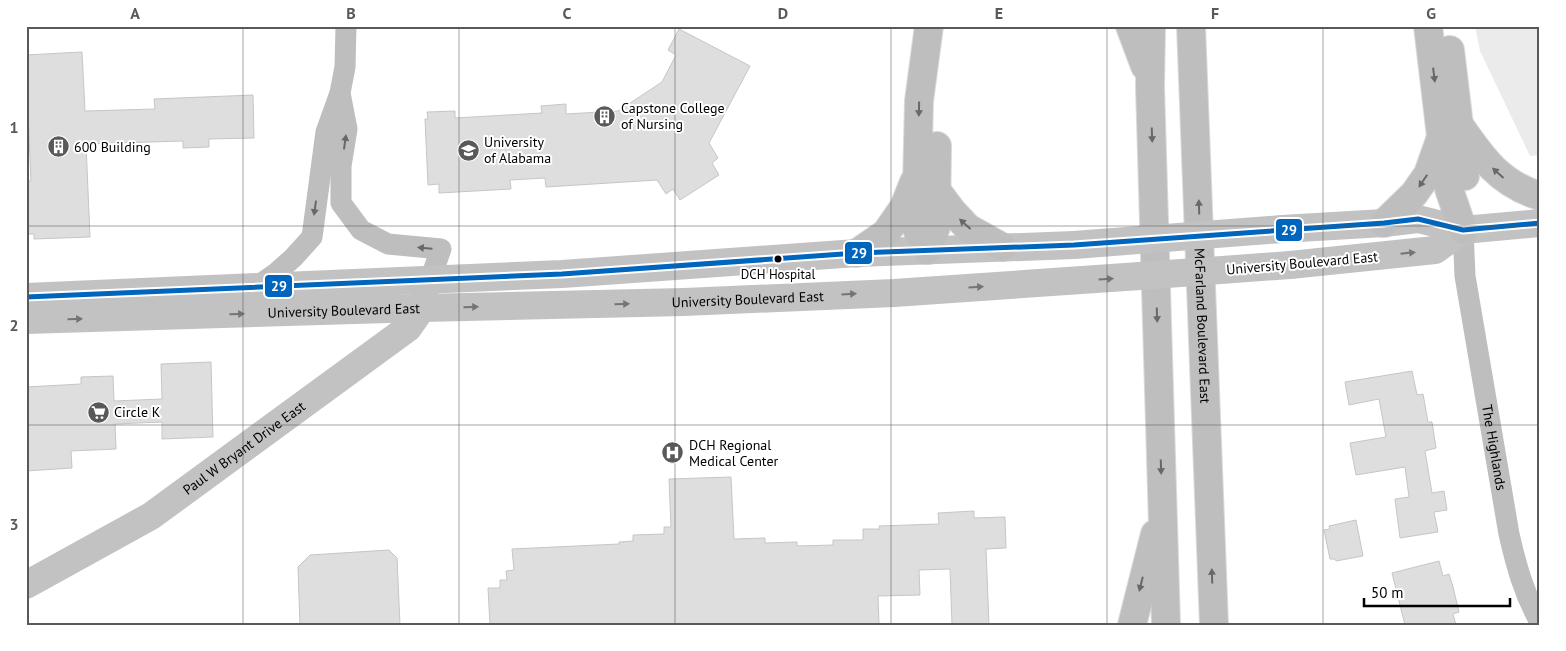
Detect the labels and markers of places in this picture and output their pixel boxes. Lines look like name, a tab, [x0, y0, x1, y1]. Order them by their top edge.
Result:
place label: Capstone College of Nursing	[621, 99, 725, 133]
building icon: Capstone College of Nursing	[593, 104, 617, 128]
place label: University of Alabama	[484, 133, 551, 167]
building icon: 600 Building	[46, 135, 70, 159]
place label: 600 Building	[74, 138, 151, 156]
school or university icon: University of Alabama	[456, 138, 480, 162]
marker: DCH Hospital	[773, 254, 783, 264]
place label: DCH Hospital	[741, 266, 815, 283]
supermarket icon: Circle K	[86, 400, 110, 424]
place label: Circle K	[114, 403, 161, 421]
place label: DCH Regional Medical Center	[689, 436, 779, 470]
hospital icon: DCH Regional Medical Center	[661, 441, 685, 465]

